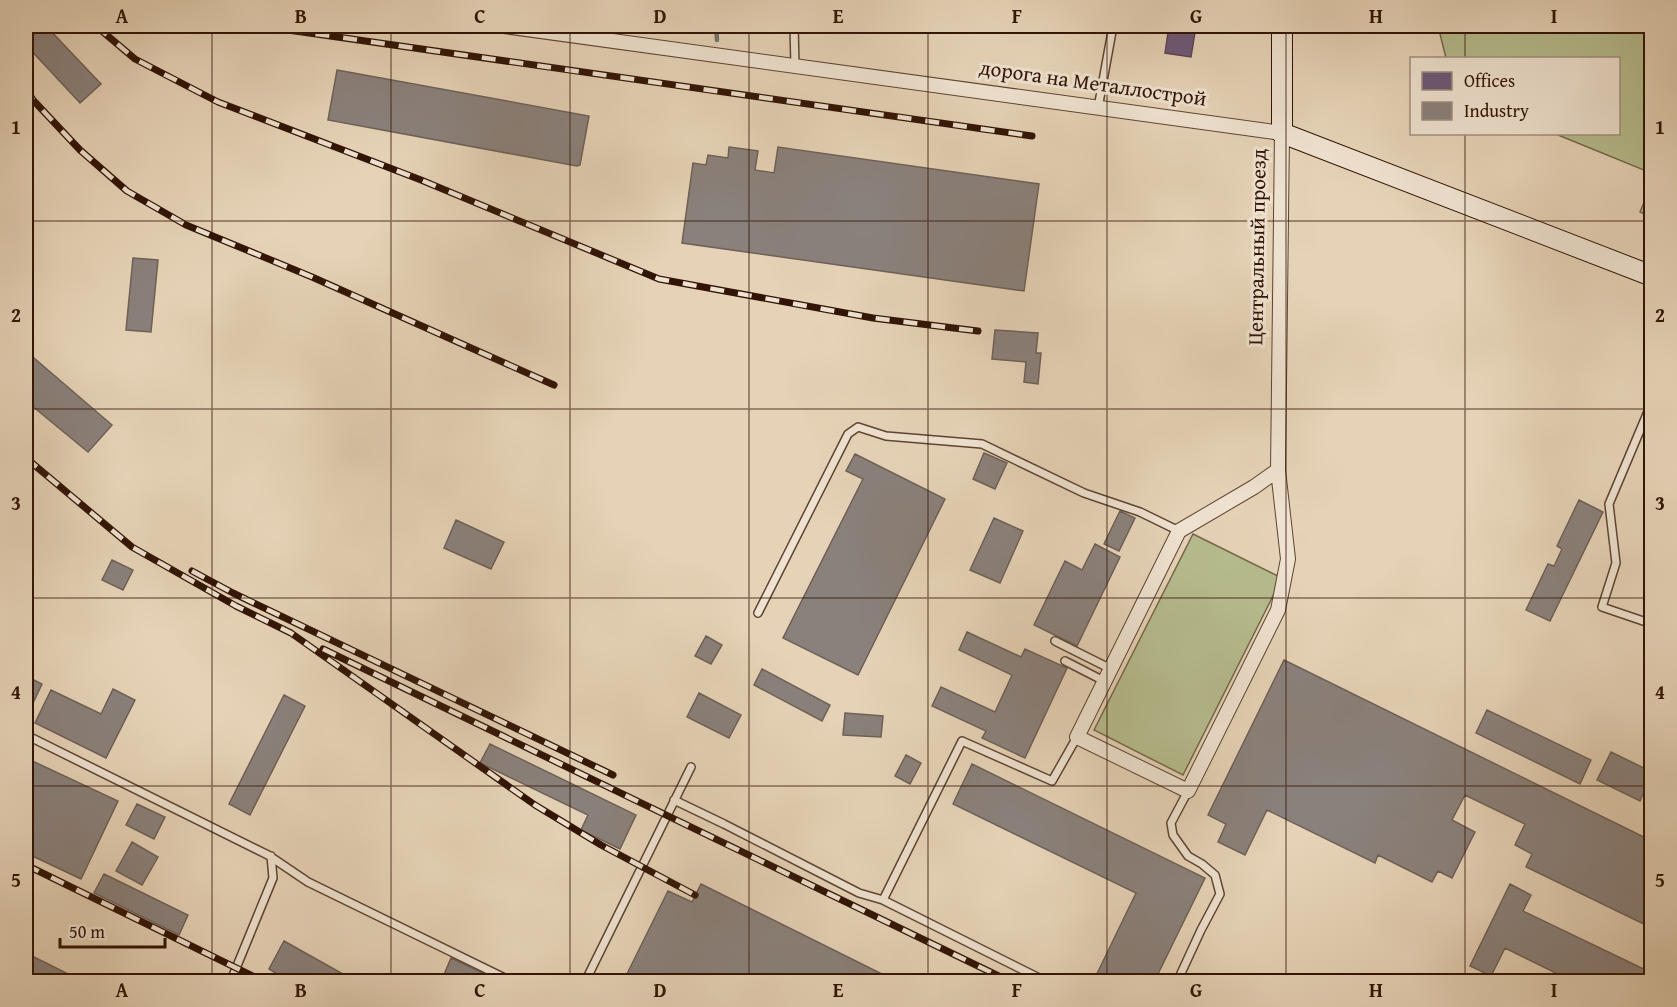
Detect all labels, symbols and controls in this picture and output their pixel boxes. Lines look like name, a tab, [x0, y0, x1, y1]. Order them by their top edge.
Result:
text: A	[116, 1, 129, 30]
text: B	[295, 1, 307, 30]
text: C	[474, 1, 486, 30]
text: D	[653, 1, 667, 30]
text: E	[833, 1, 844, 30]
text: F	[1012, 1, 1022, 30]
text: G	[1190, 1, 1202, 30]
text: H	[1369, 1, 1383, 30]
text: I	[1551, 1, 1557, 30]
street label: дорога на Металлострой	[978, 51, 1209, 114]
legend	[1410, 57, 1620, 135]
text: Offices	[1464, 67, 1515, 94]
text: Industry	[1464, 97, 1529, 124]
text: 1	[11, 112, 21, 141]
text: 1	[1655, 112, 1665, 141]
street label: Центральный проезд	[1239, 148, 1274, 346]
text: 2	[11, 300, 21, 329]
text: 2	[1655, 300, 1665, 329]
text: 3	[11, 488, 21, 517]
text: 3	[1655, 488, 1665, 517]
text: 4	[11, 677, 21, 706]
text: 4	[1655, 677, 1665, 706]
text: 5	[11, 865, 21, 894]
text: 5	[1655, 865, 1665, 894]
scale bar	[60, 911, 165, 949]
text: 50 m	[69, 918, 105, 945]
text: A	[116, 975, 129, 1004]
text: B	[295, 975, 307, 1004]
text: C	[474, 975, 486, 1004]
text: D	[653, 975, 667, 1004]
text: E	[833, 975, 844, 1004]
text: F	[1012, 975, 1022, 1004]
text: G	[1190, 975, 1202, 1004]
text: H	[1369, 975, 1383, 1004]
text: I	[1551, 975, 1557, 1004]

